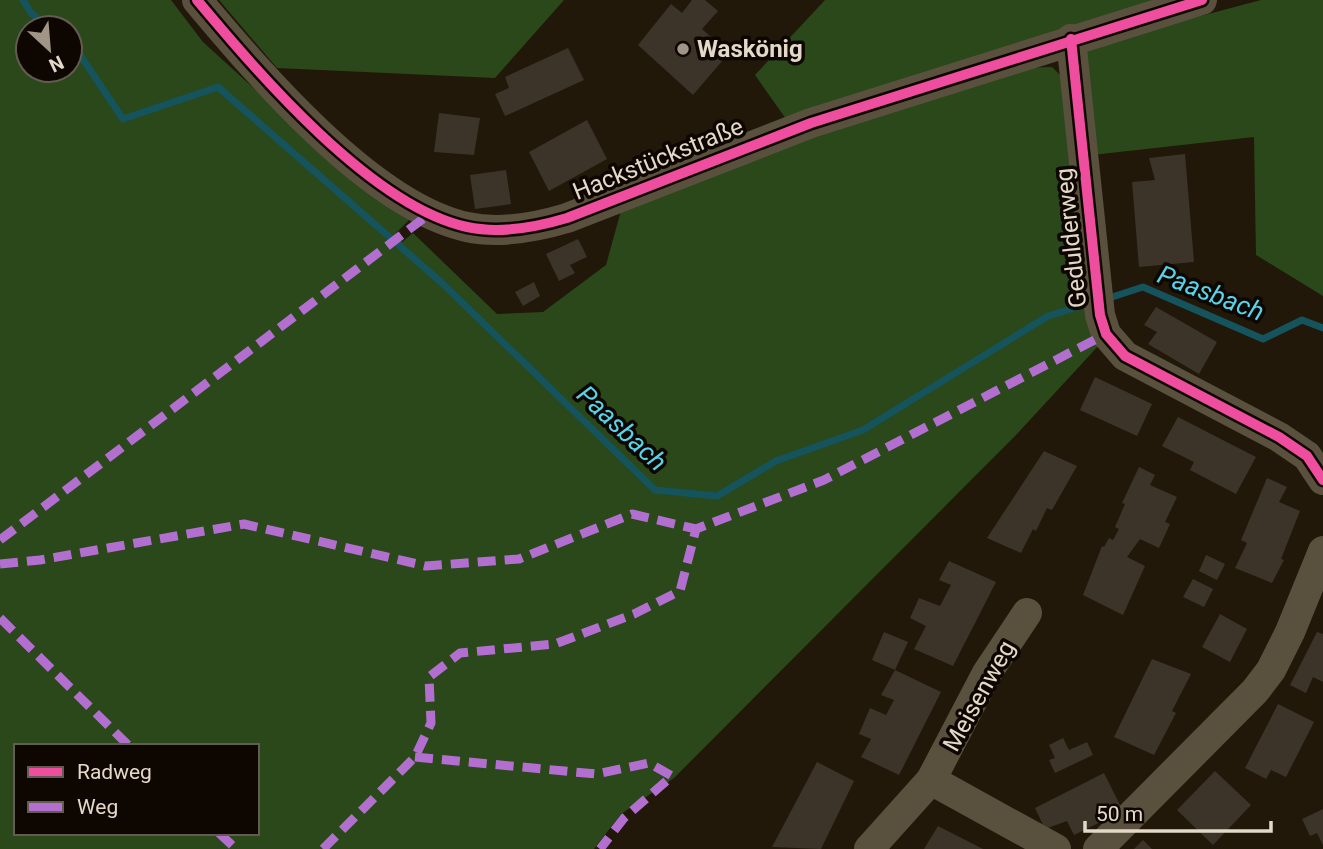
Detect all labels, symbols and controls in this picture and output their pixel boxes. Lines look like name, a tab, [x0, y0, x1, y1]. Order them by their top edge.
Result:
north arrow	[14, 14, 84, 84]
place label: Waskönig	[697, 35, 803, 63]
marker: Waskönig	[675, 41, 691, 57]
text: N	[45, 51, 67, 77]
street label: Hackstückstraße	[569, 112, 747, 206]
street label: Gedulderweg	[1050, 167, 1092, 309]
water label: Paasbach	[1154, 259, 1268, 327]
water label: Paasbach	[571, 379, 673, 477]
street label: Meisenweg	[937, 636, 1021, 756]
legend	[14, 744, 259, 835]
text: Radweg	[77, 760, 152, 784]
scale bar	[1085, 790, 1270, 834]
text: Weg	[77, 795, 118, 819]
text: 50 m	[1096, 802, 1143, 826]

